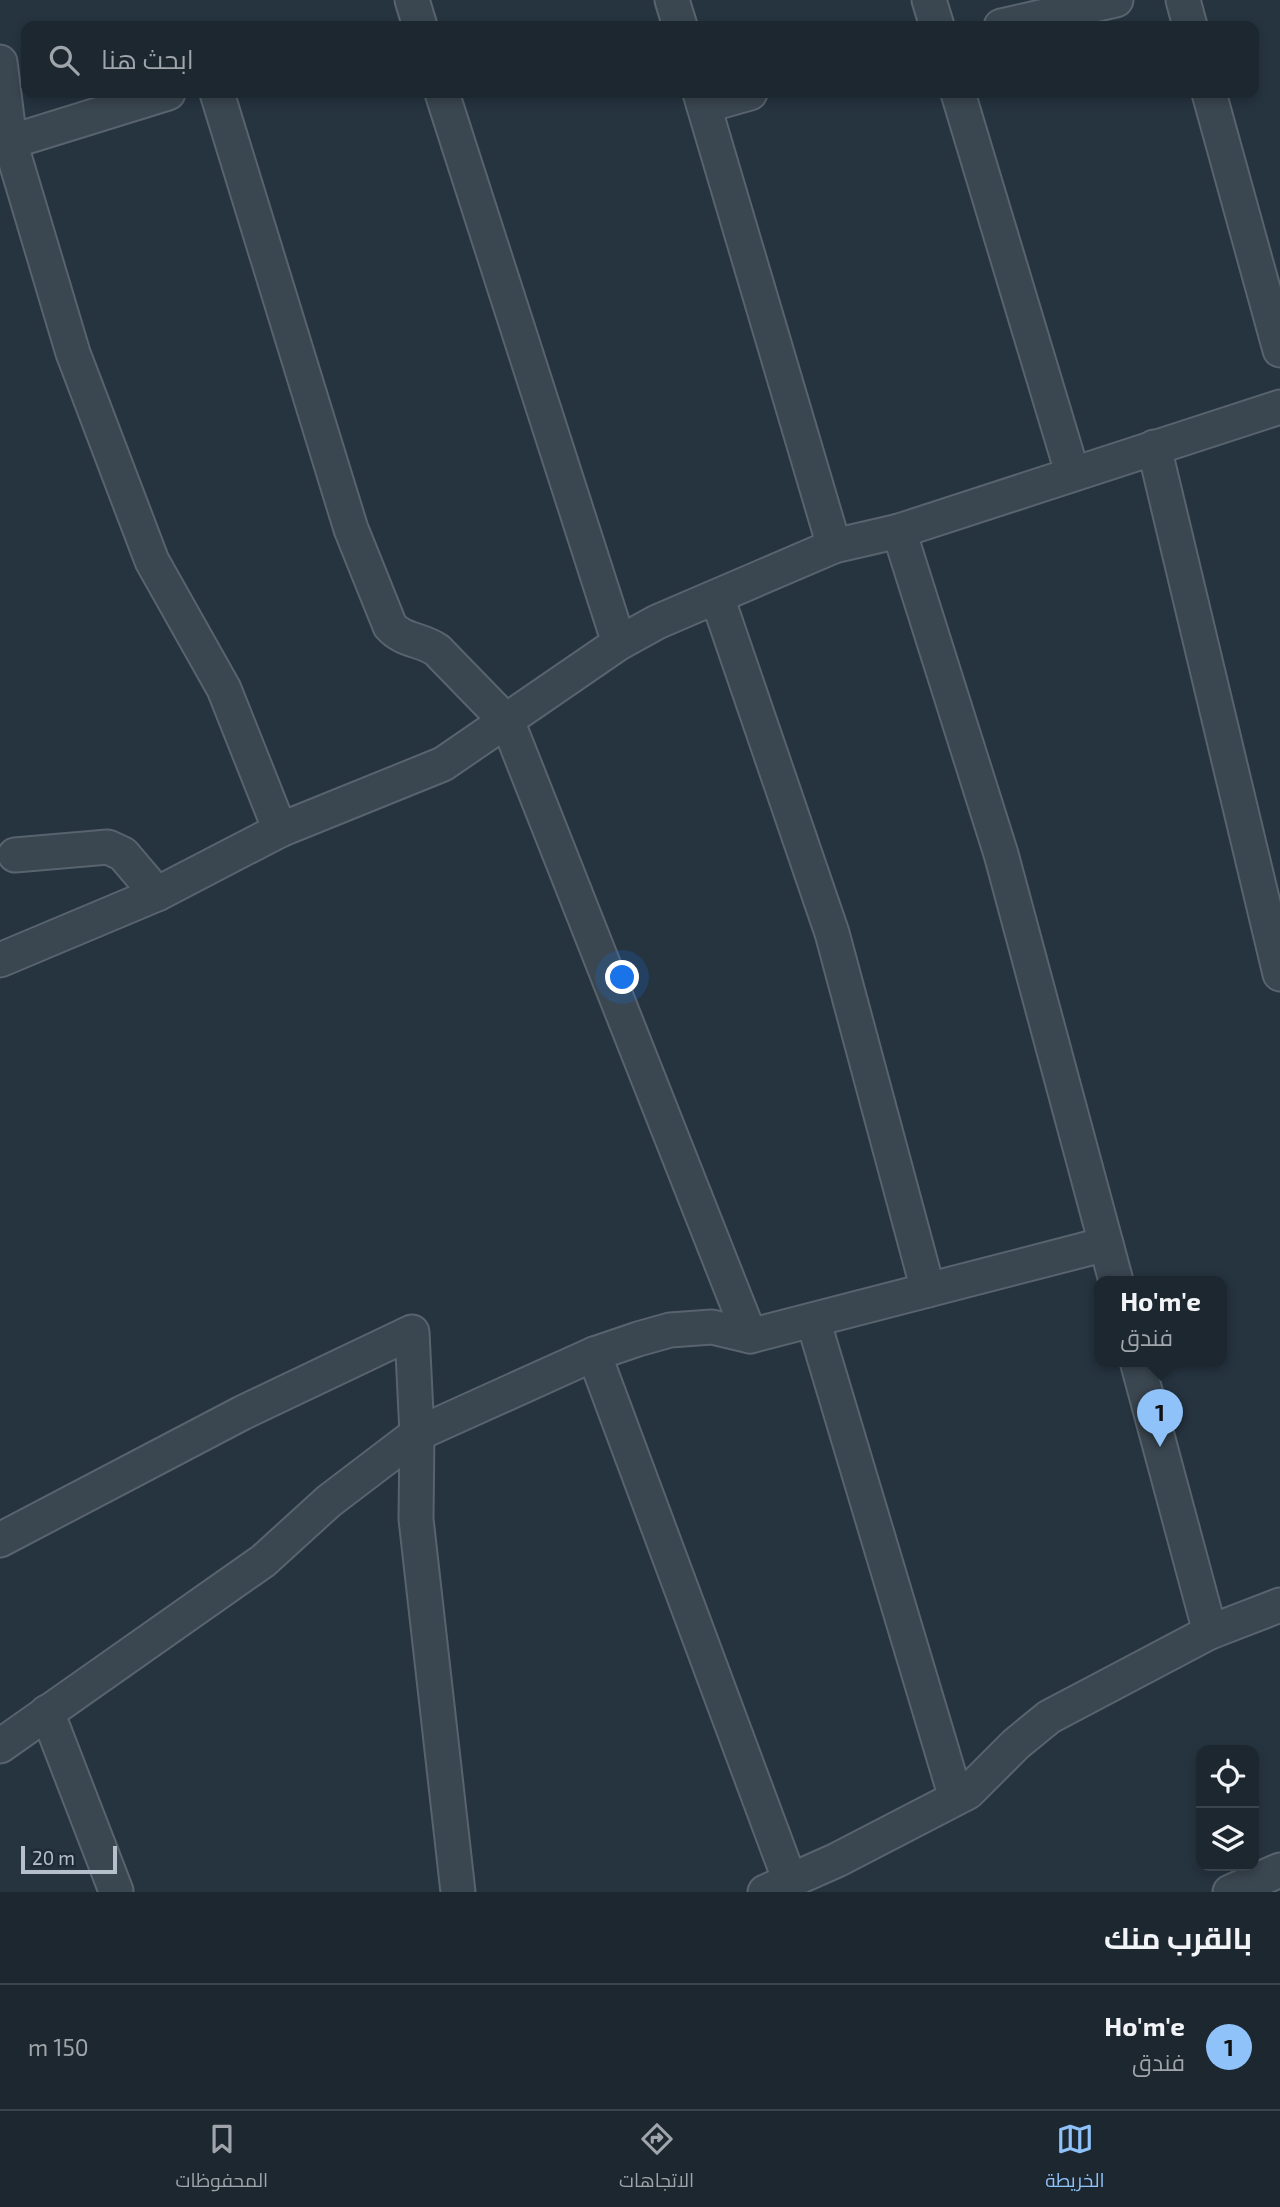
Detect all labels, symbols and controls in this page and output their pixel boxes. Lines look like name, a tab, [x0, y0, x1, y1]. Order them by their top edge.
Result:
search box	[21, 21, 1259, 98]
icon: search	[45, 41, 83, 79]
text: ابحث هنا	[101, 43, 194, 74]
your location	[605, 960, 639, 994]
popup	[1094, 1276, 1227, 1367]
text: Ho'm'e	[1120, 1285, 1201, 1316]
text: فندق	[1120, 1323, 1173, 1351]
pin: 1	[1137, 1389, 1183, 1447]
map controls	[1196, 1745, 1259, 1871]
button: locate	[1196, 1745, 1259, 1808]
button: layers	[1196, 1808, 1259, 1871]
scale bar	[21, 1843, 117, 1875]
text: 20 m	[32, 1846, 75, 1869]
text: بالقرب منك	[1104, 1919, 1252, 1955]
text: Ho'm'e	[1104, 2010, 1185, 2041]
text: 150 m	[28, 2033, 89, 2061]
text: 1	[1224, 2033, 1234, 2061]
text: فندق	[1132, 2048, 1185, 2076]
tab: المحفوظات	[176, 2120, 268, 2198]
tab: الاتجاهات	[619, 2120, 694, 2198]
tab: الخريطة	[1045, 2120, 1105, 2198]

